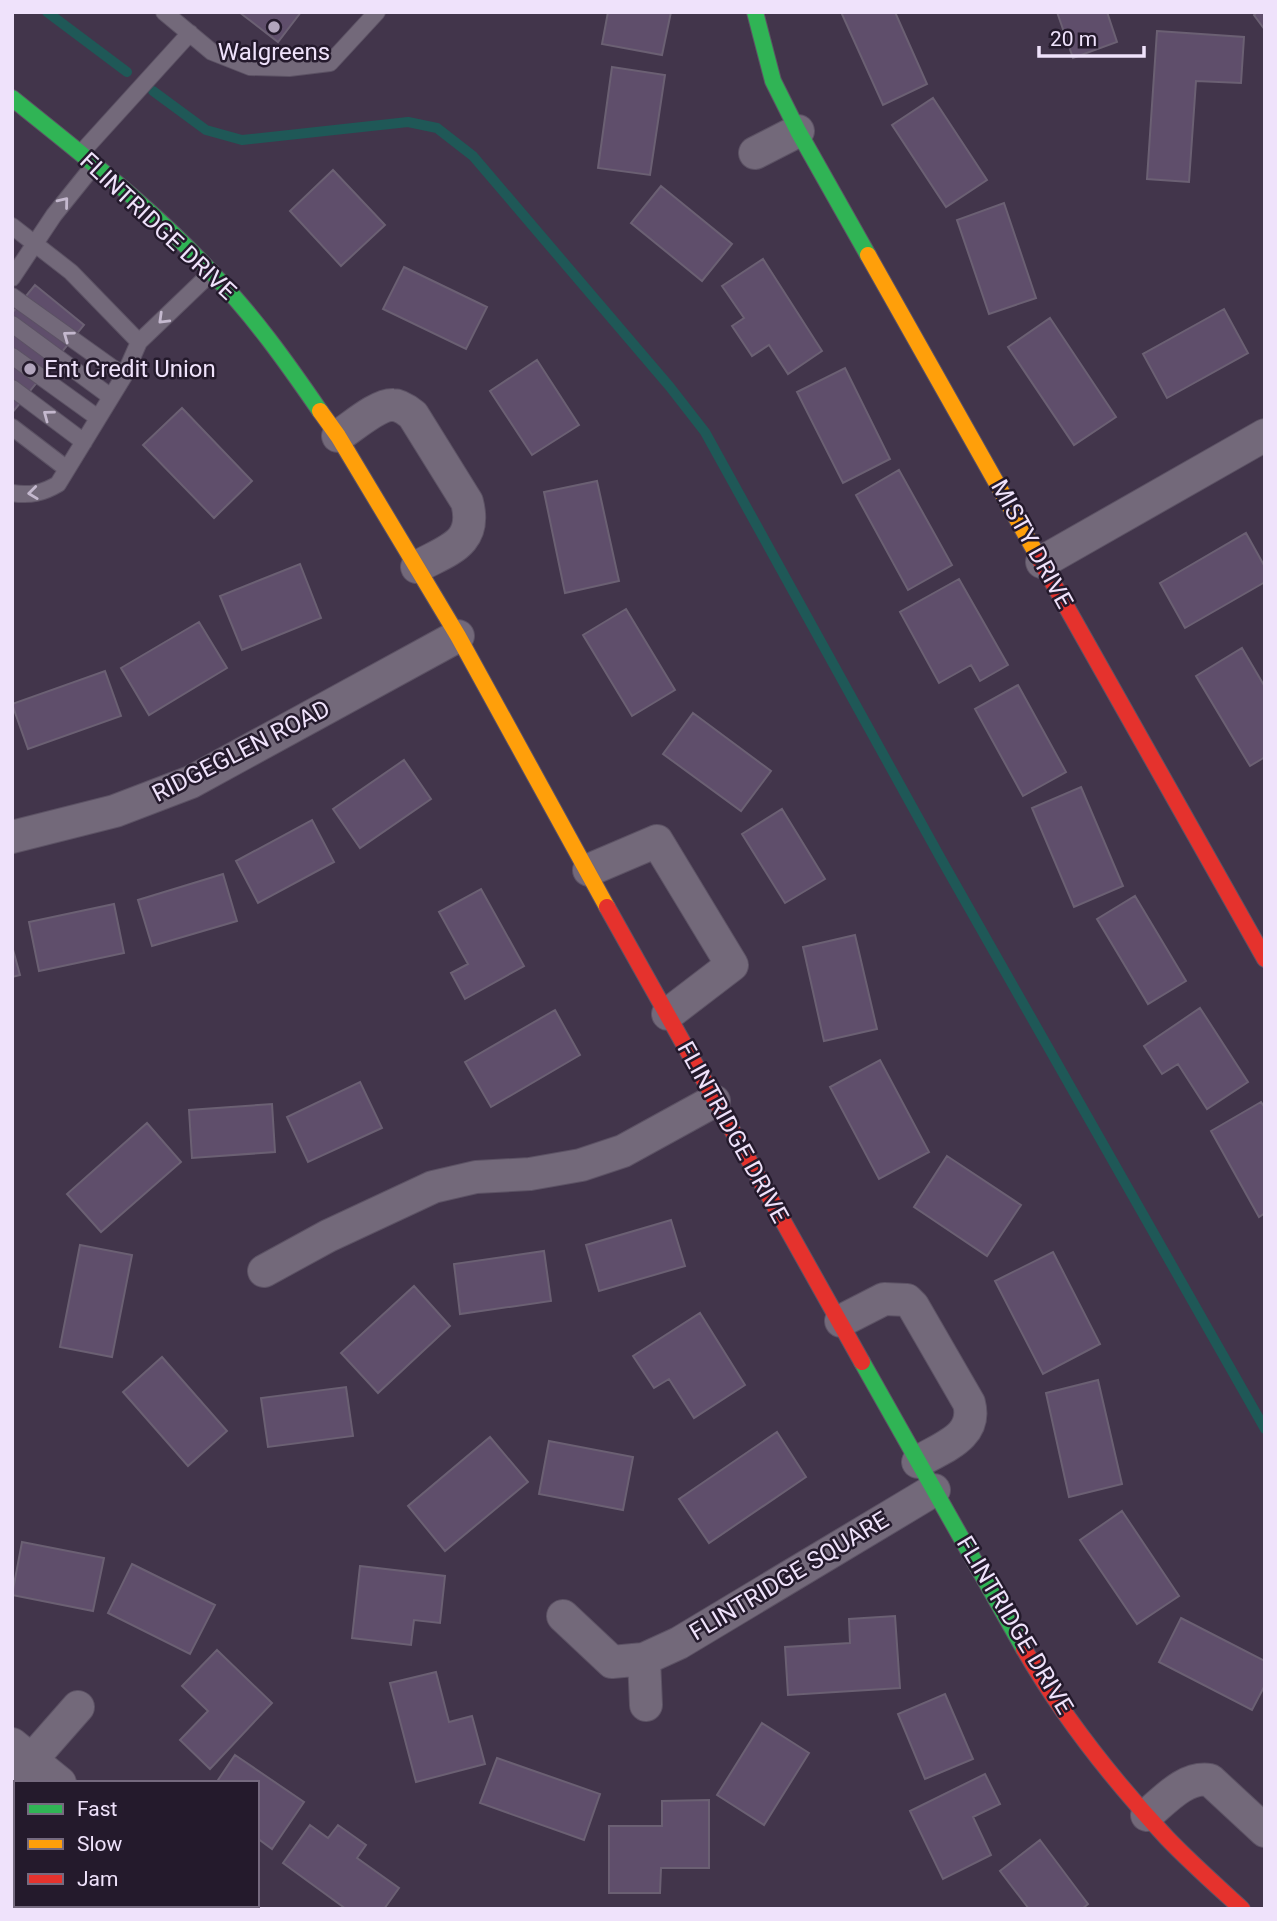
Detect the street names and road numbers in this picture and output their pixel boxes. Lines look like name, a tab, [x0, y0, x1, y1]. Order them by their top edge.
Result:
street label: FLINTRIDGE DRIVE	[74, 147, 242, 305]
street label: MISTY DRIVE	[985, 475, 1079, 613]
street label: RIDGEGLEN ROAD	[148, 694, 334, 808]
street label: FLINTRIDGE DRIVE	[672, 1037, 794, 1227]
street label: FLINTRIDGE SQUARE	[685, 1506, 893, 1646]
street label: FLINTRIDGE DRIVE	[951, 1531, 1079, 1719]

